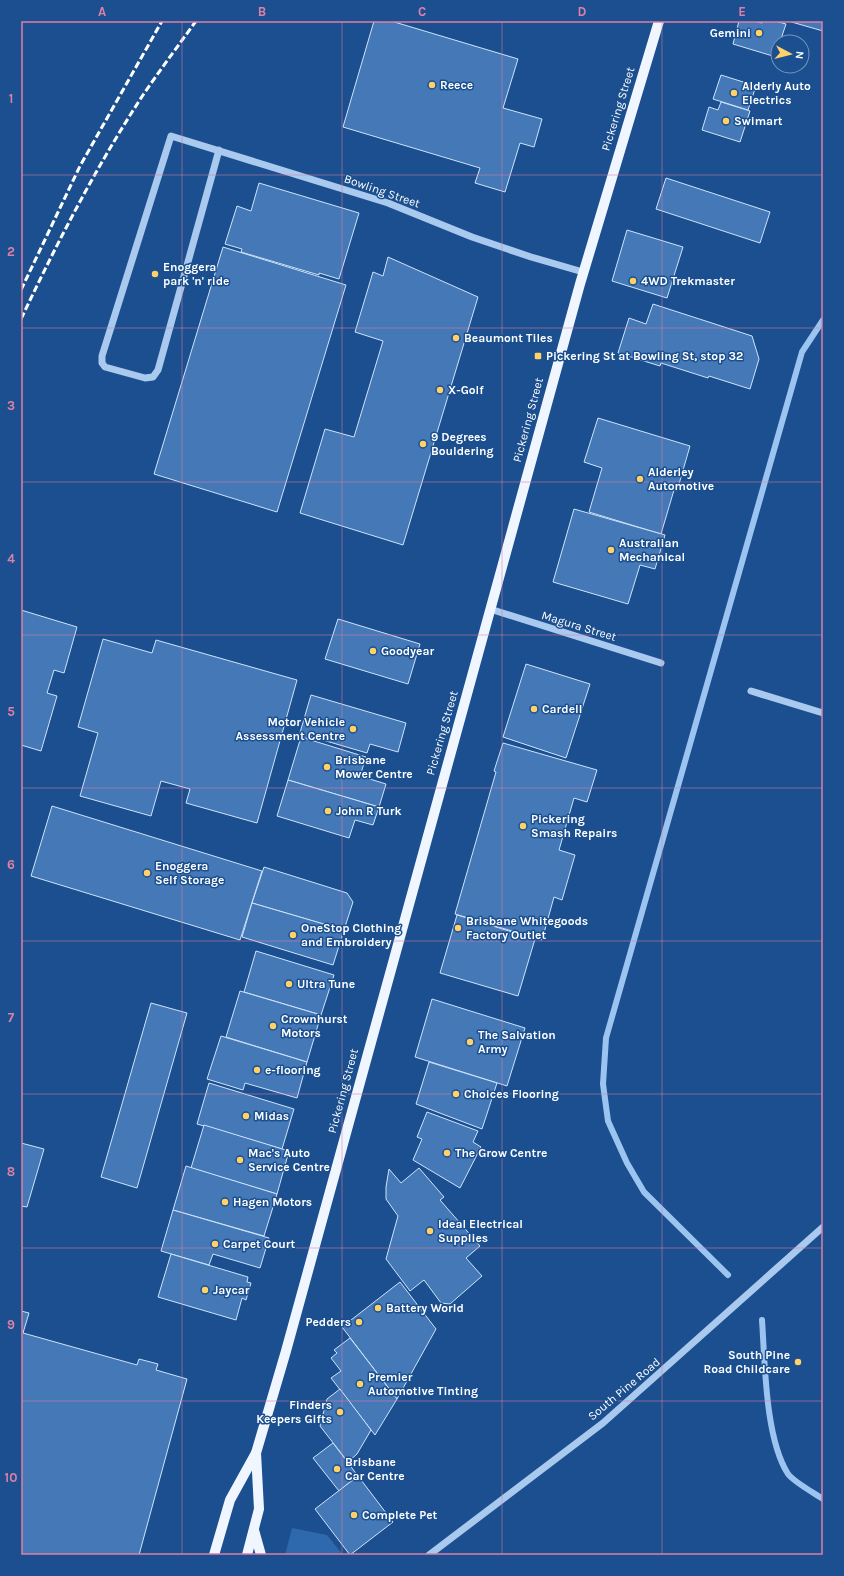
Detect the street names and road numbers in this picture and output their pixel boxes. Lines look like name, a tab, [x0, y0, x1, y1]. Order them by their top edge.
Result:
street label: Pickering Street	[599, 65, 638, 153]
street label: Bowling Street	[342, 171, 422, 211]
street label: Pickering Street	[510, 376, 546, 464]
street label: Magura Street	[540, 608, 619, 644]
street label: Pickering Street	[423, 689, 461, 777]
street label: Pickering Street	[325, 1047, 361, 1135]
street label: South Pine Road	[585, 1355, 663, 1423]

